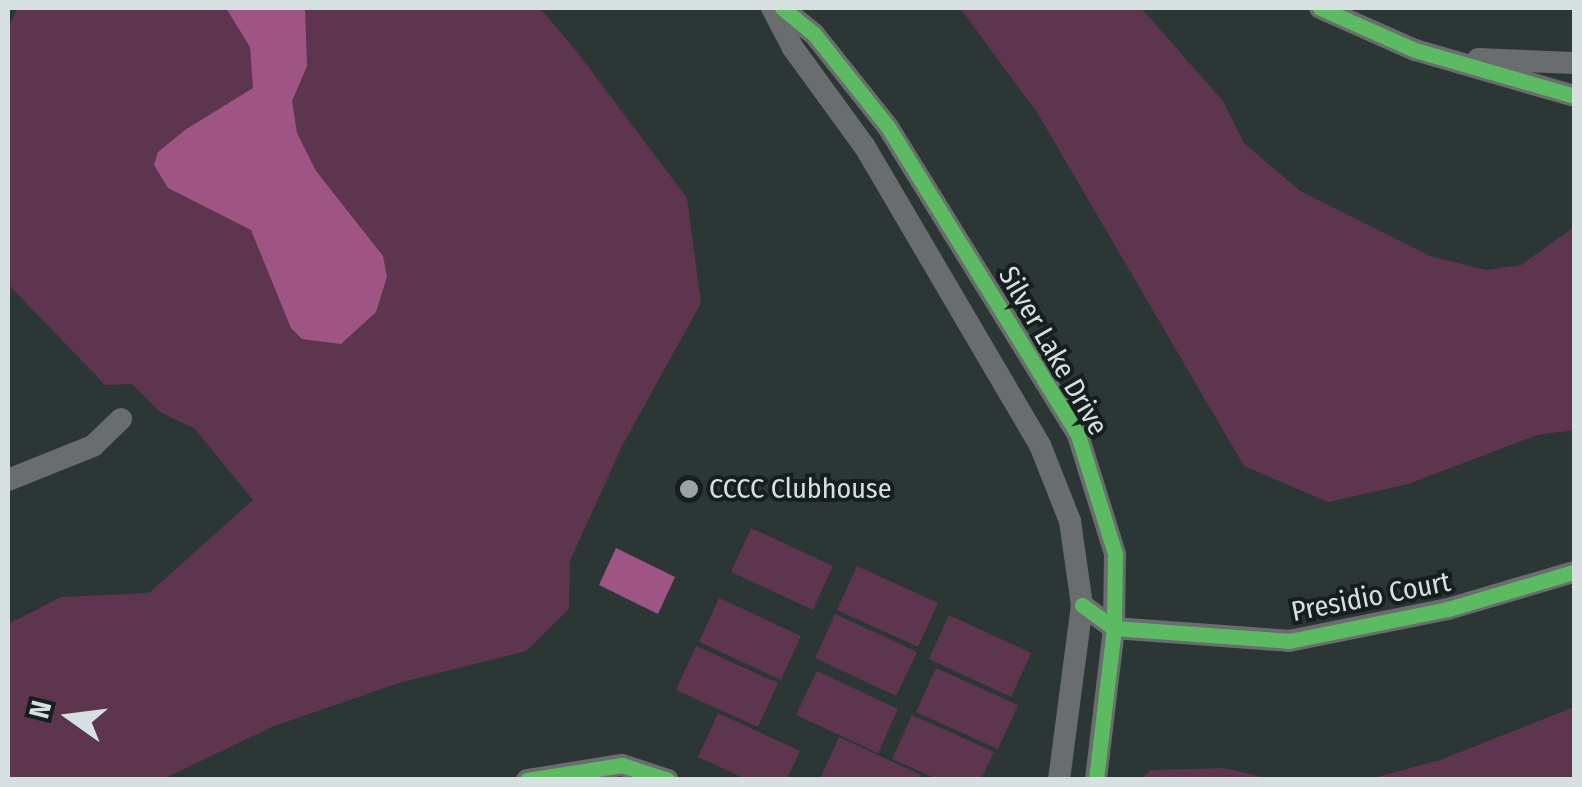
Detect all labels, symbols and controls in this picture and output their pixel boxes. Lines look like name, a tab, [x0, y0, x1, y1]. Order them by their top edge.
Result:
street label: Silver Lake Drive	[991, 261, 1115, 441]
place label: CCCC Clubhouse	[709, 472, 892, 506]
marker: CCCC Clubhouse	[678, 478, 700, 500]
street label: Presidio Court	[1289, 565, 1453, 629]
north arrow	[20, 667, 120, 767]
text: N	[22, 697, 58, 722]

